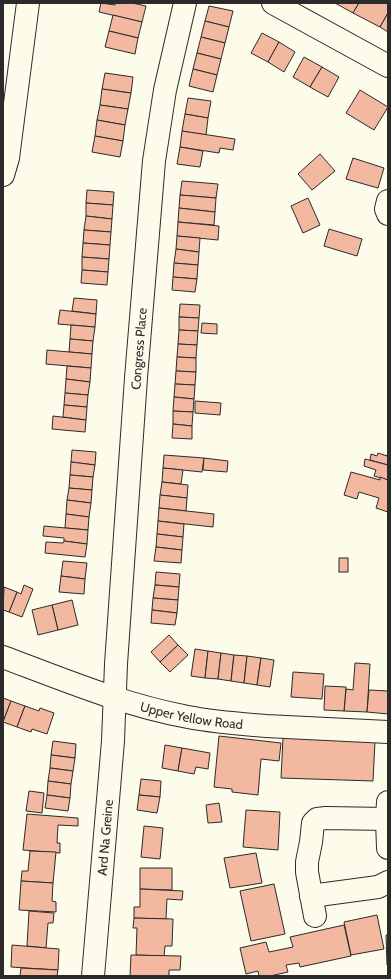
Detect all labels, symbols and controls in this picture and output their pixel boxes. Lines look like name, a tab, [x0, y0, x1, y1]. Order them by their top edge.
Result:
street label: Congress Place	[127, 307, 150, 390]
street label: Upper Yellow Road	[138, 698, 244, 732]
street label: Ard Na Greine	[94, 798, 116, 876]

